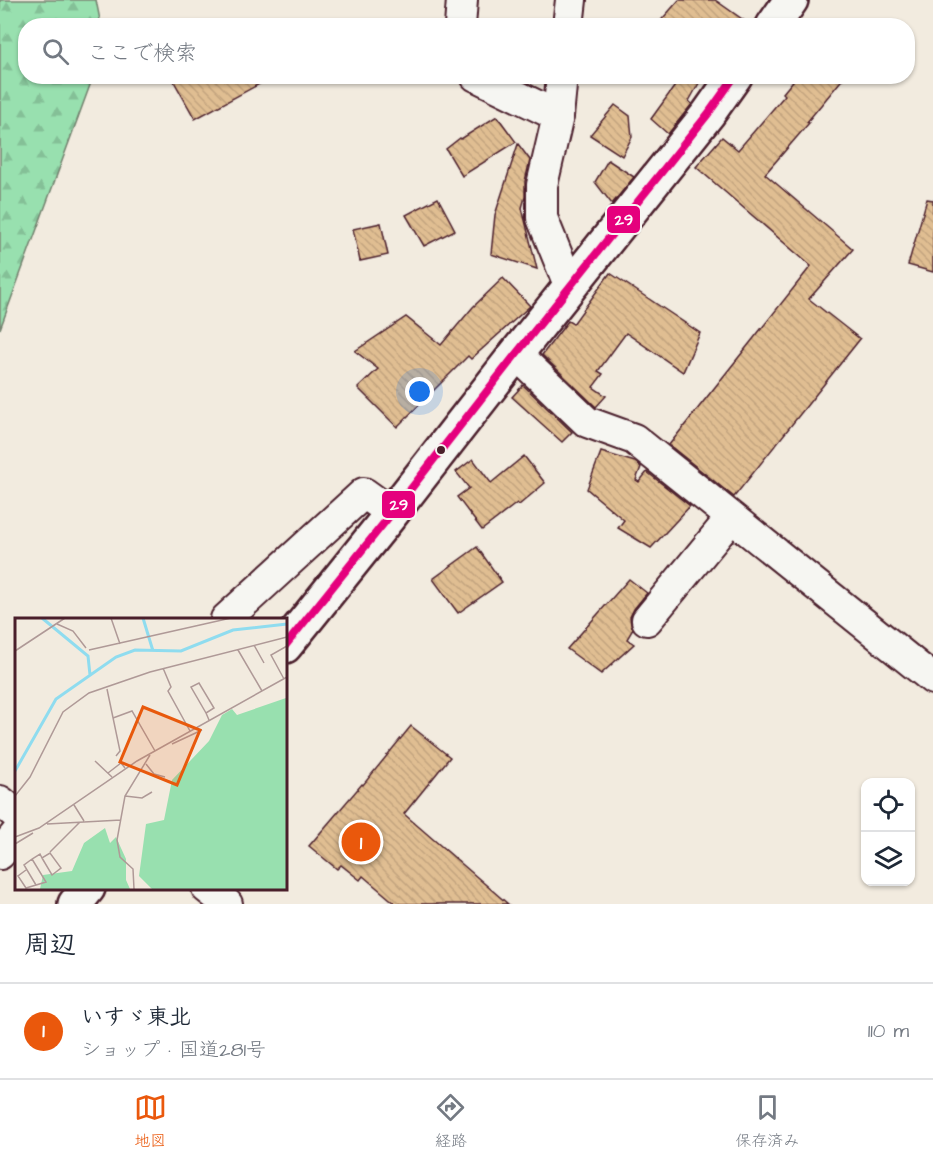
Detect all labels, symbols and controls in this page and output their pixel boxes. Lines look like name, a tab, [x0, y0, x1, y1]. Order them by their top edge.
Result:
search box	[18, 18, 915, 84]
icon: search	[39, 35, 72, 68]
text: ここで検索	[87, 38, 197, 69]
line badge: 29	[606, 205, 641, 234]
text: 29	[614, 209, 633, 231]
your location	[405, 377, 434, 406]
unlabelled marker	[435, 444, 447, 456]
line badge: 29	[381, 490, 416, 519]
text: 29	[389, 494, 408, 516]
inset map	[15, 618, 286, 889]
map controls	[861, 778, 915, 886]
button: locate	[861, 778, 915, 832]
pin: 1	[342, 820, 380, 864]
button: layers	[861, 832, 915, 886]
text: 周辺	[24, 927, 76, 963]
text: いすゞ東北	[81, 1002, 191, 1033]
text: 1	[42, 1017, 45, 1045]
text: 110 m	[868, 1017, 909, 1045]
text: ショップ · 国道281号	[81, 1036, 266, 1064]
tab: 地図	[134, 1091, 167, 1152]
tab: 経路	[434, 1091, 467, 1152]
tab: 保存済み	[735, 1091, 799, 1152]

